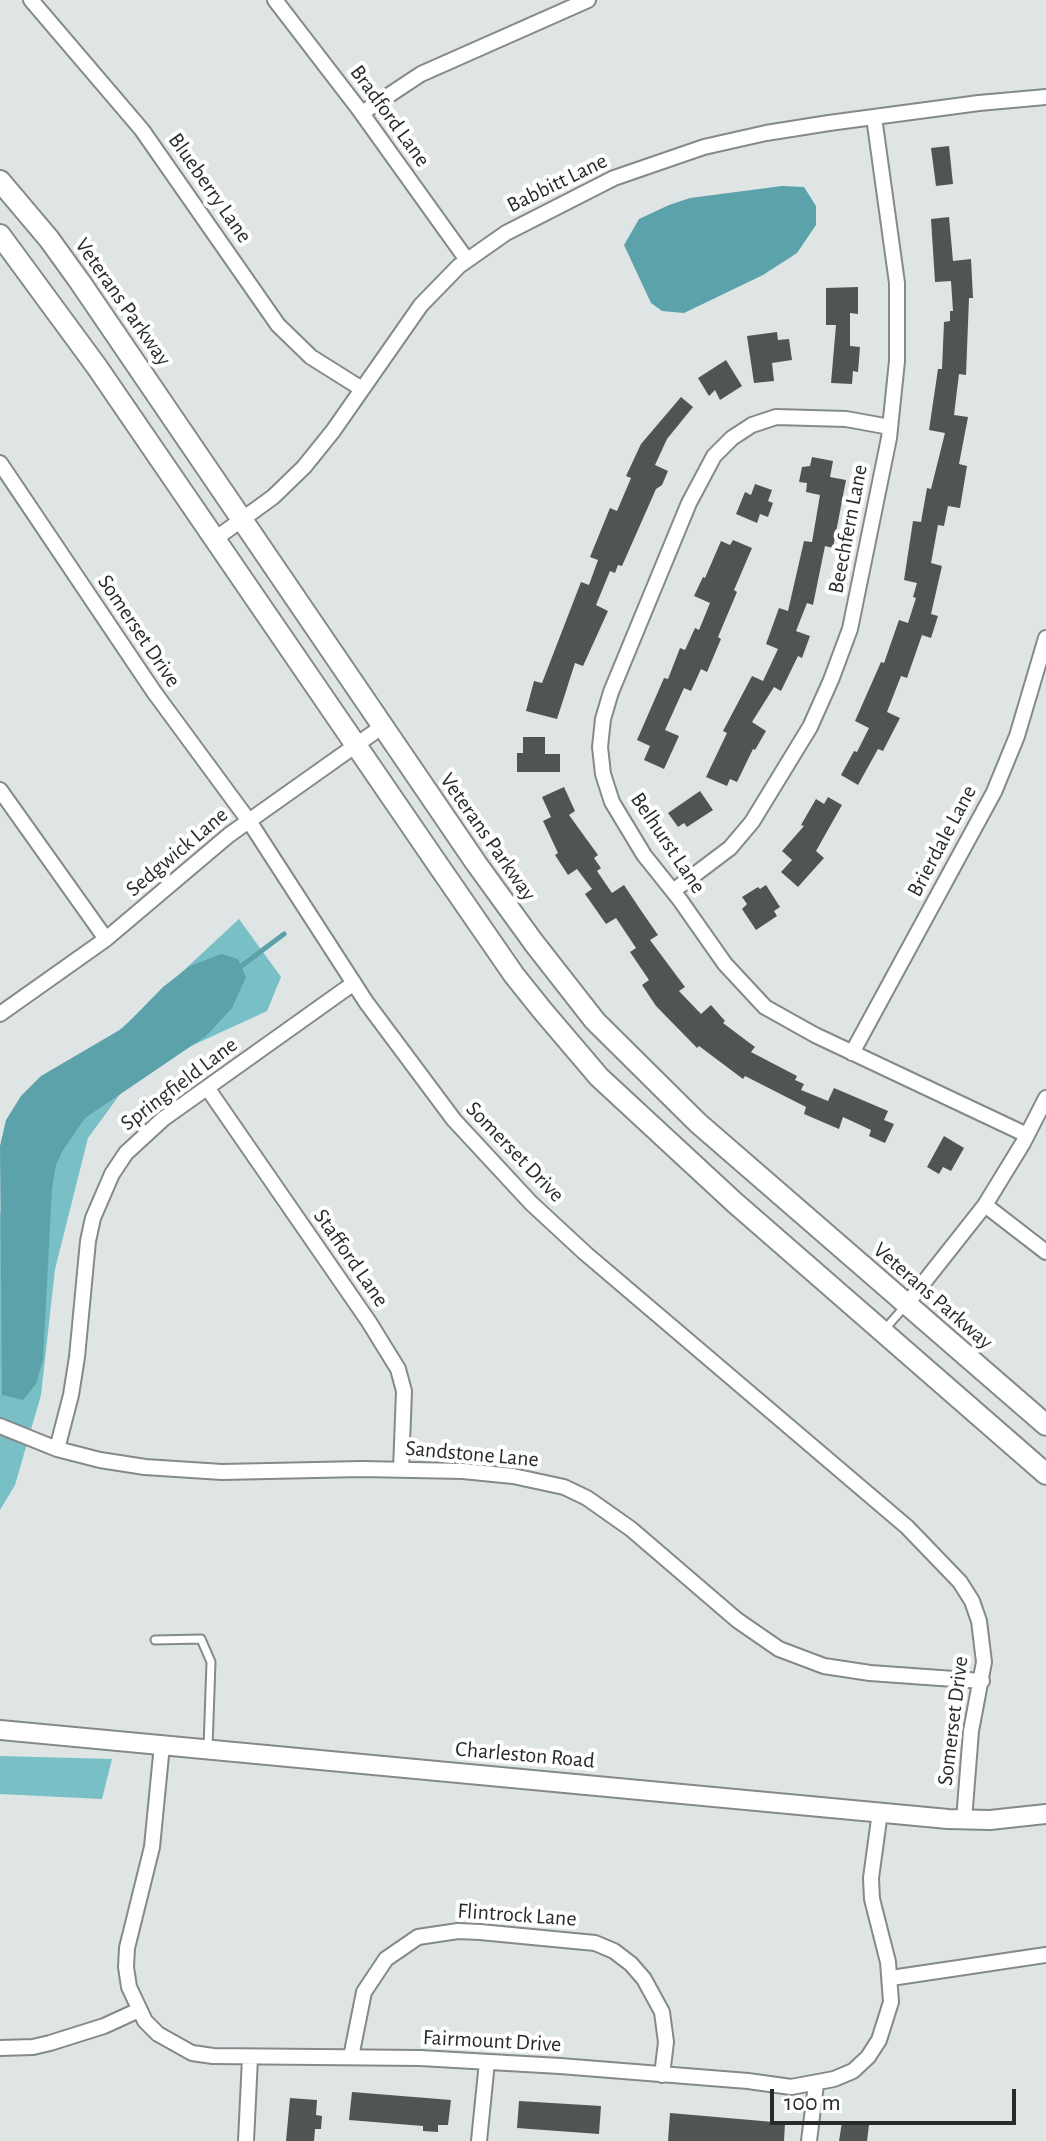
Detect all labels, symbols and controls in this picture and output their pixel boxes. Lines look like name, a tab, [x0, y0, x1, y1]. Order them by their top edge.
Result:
street label: Bradford Lane	[344, 60, 436, 172]
street label: Blueberry Lane	[162, 128, 258, 248]
street label: Babbitt Lane	[503, 147, 611, 219]
street label: Veterans Parkway	[69, 233, 177, 371]
street label: Beechfern Lane	[823, 462, 873, 596]
street label: Somerset Drive	[92, 570, 186, 692]
street label: Veterans Parkway	[434, 768, 542, 906]
street label: Brierdale Lane	[902, 781, 982, 901]
street label: Belhurst Lane	[625, 787, 711, 899]
street label: Sedgwick Lane	[121, 802, 233, 902]
street label: Springfield Lane	[115, 1032, 243, 1136]
street label: Somerset Drive	[460, 1096, 570, 1208]
street label: Stafford Lane	[308, 1204, 394, 1312]
street label: Veterans Parkway	[868, 1237, 998, 1355]
street label: Sandstone Lane	[404, 1435, 540, 1473]
street label: Somerset Drive	[932, 1655, 974, 1787]
street label: Charleston Road	[454, 1736, 596, 1774]
street label: Flintrock Lane	[457, 1898, 577, 1932]
street label: Fairmount Drive	[422, 2024, 562, 2058]
scale bar	[774, 2073, 1020, 2123]
text: 100 m	[784, 2091, 841, 2115]

